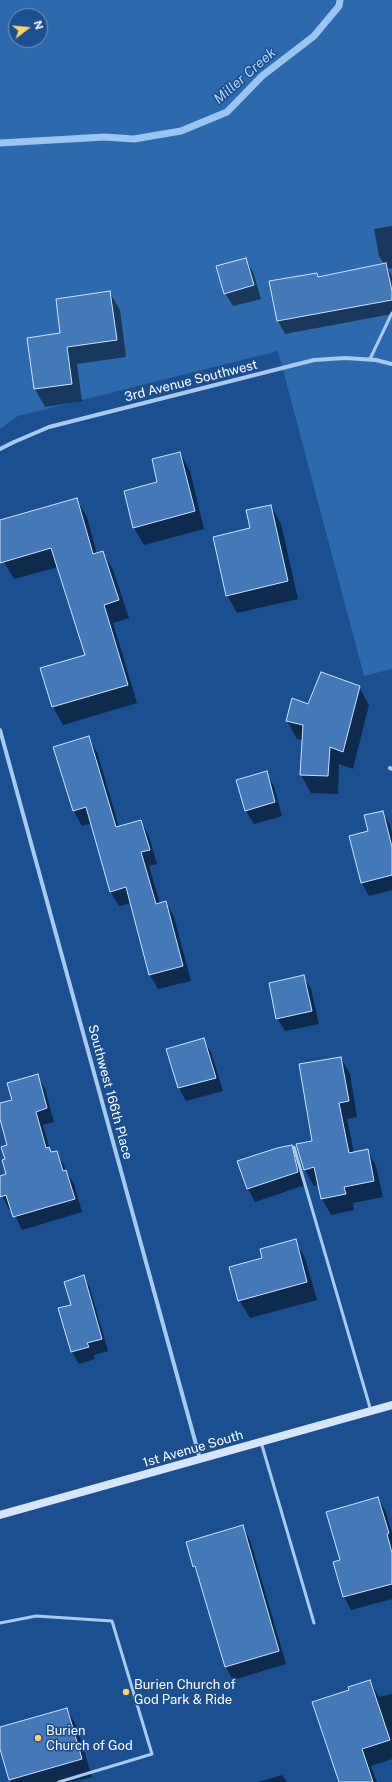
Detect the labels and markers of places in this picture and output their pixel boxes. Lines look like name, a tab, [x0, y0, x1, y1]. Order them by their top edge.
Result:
place label: Burien Church of God Park & Ride	[134, 1677, 236, 1708]
marker: Burien Church of God Park & Ride	[121, 1687, 131, 1697]
place label: Burien Church of God	[46, 1723, 133, 1754]
marker: Burien Church of God	[33, 1733, 43, 1743]

